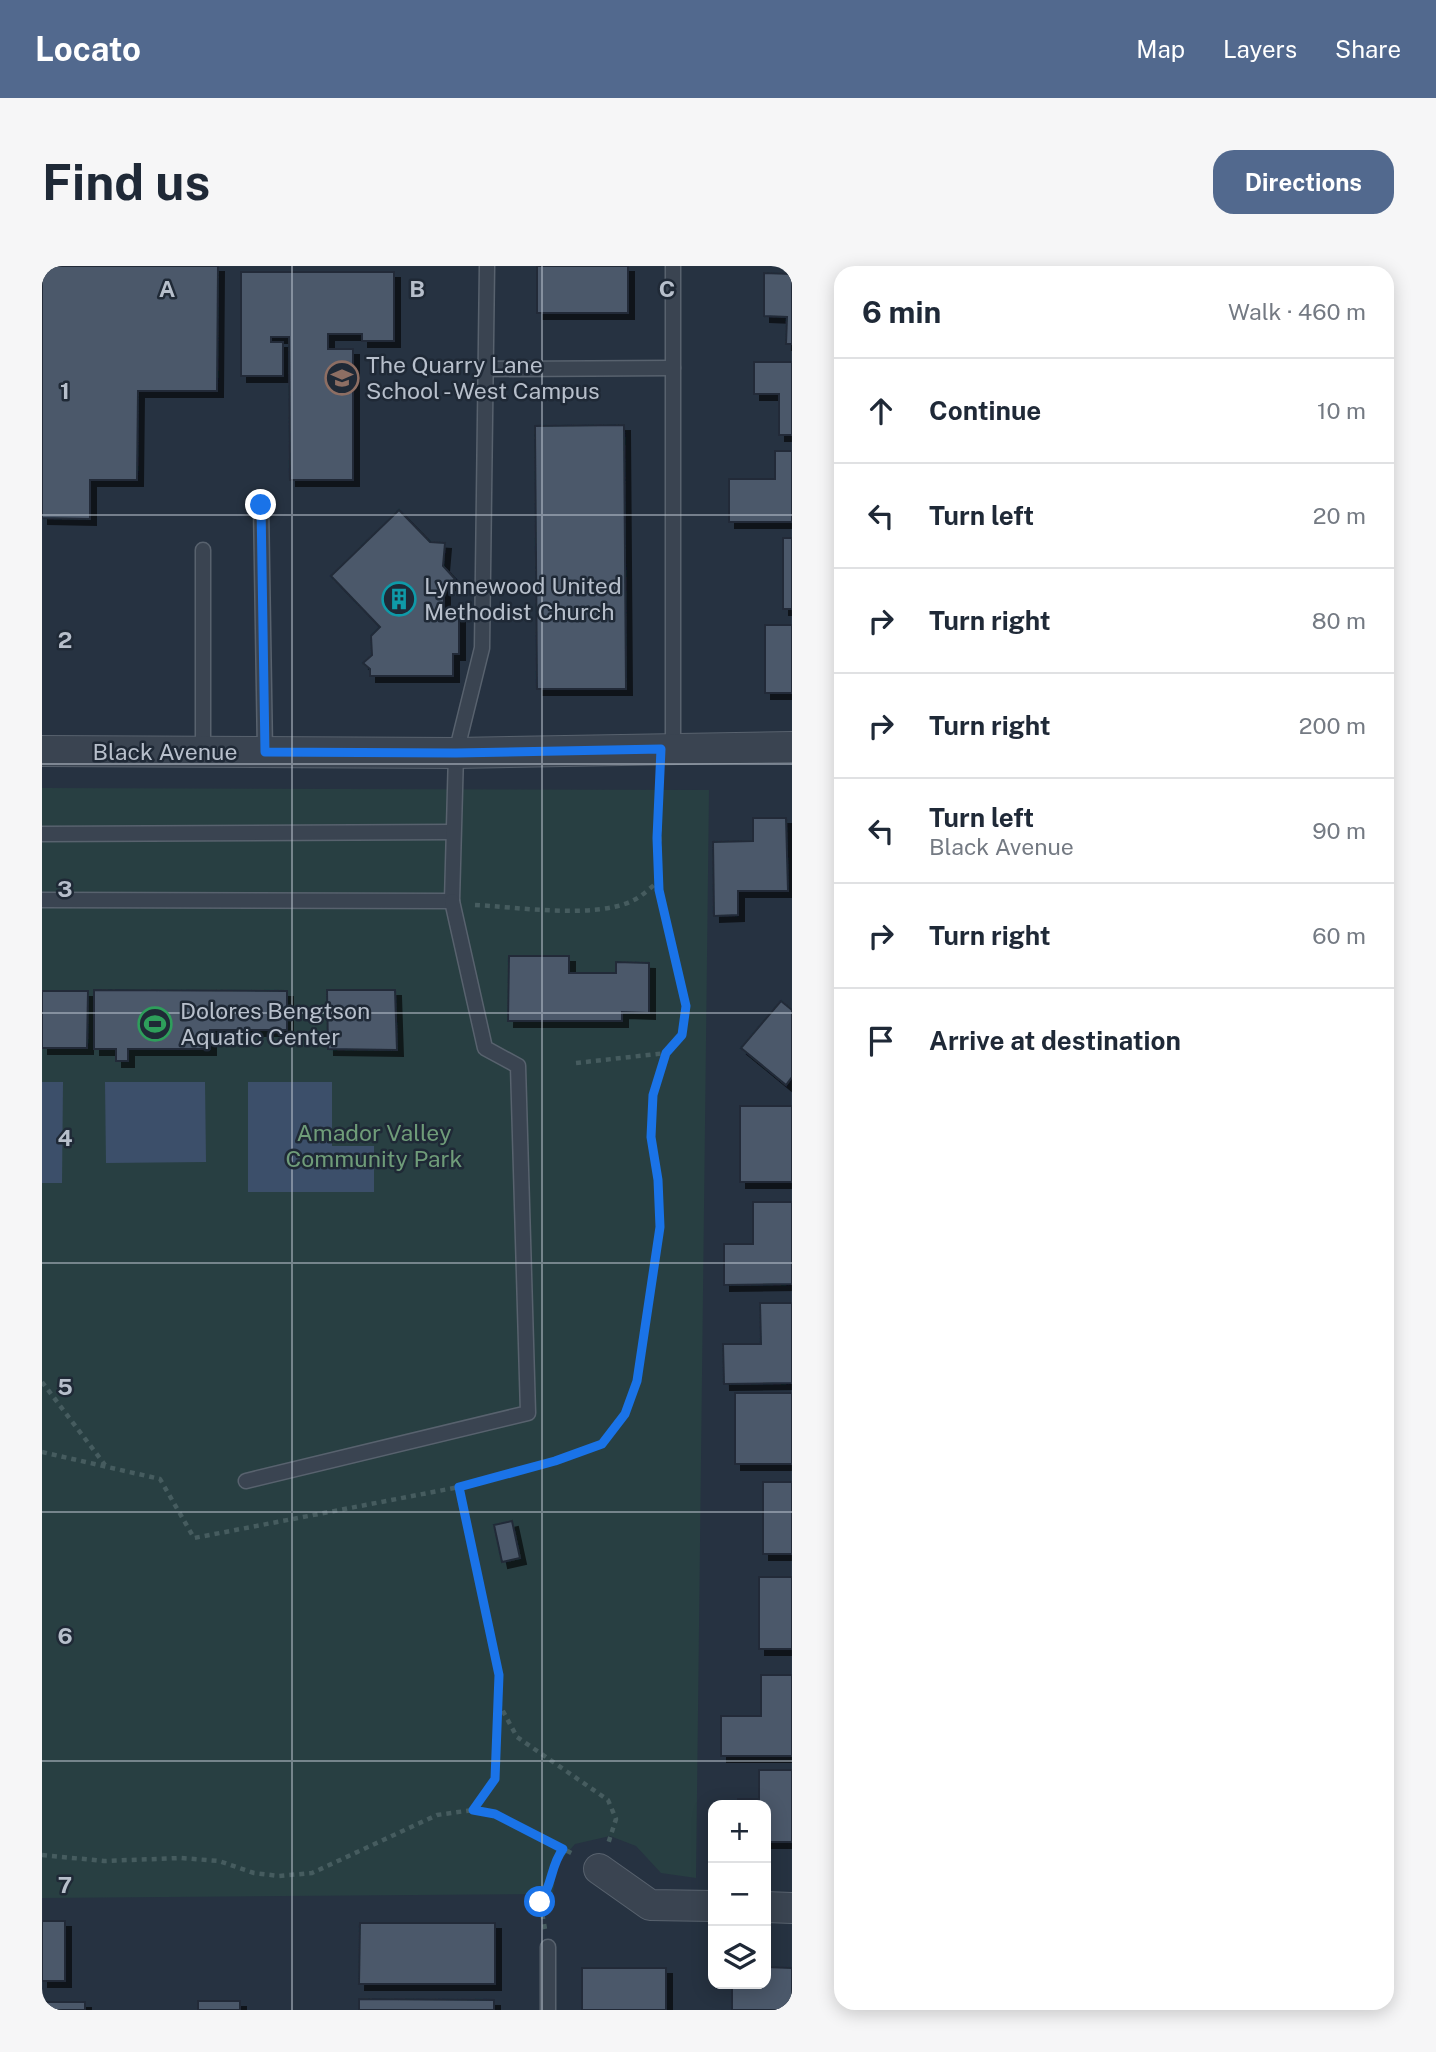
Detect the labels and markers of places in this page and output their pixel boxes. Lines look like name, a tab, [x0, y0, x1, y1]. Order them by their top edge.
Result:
place label: The Quarry Lane School - West Campus	[366, 351, 600, 404]
school or university icon: The Quarry Lane School - West Campus	[323, 359, 361, 397]
place label: Lynnewood United Methodist Church	[424, 572, 622, 625]
building icon: Lynnewood United Methodist Church	[380, 580, 418, 618]
place label: Dolores Bengtson Aquatic Center	[180, 997, 370, 1050]
sports icon: Dolores Bengtson Aquatic Center	[136, 1005, 174, 1043]

